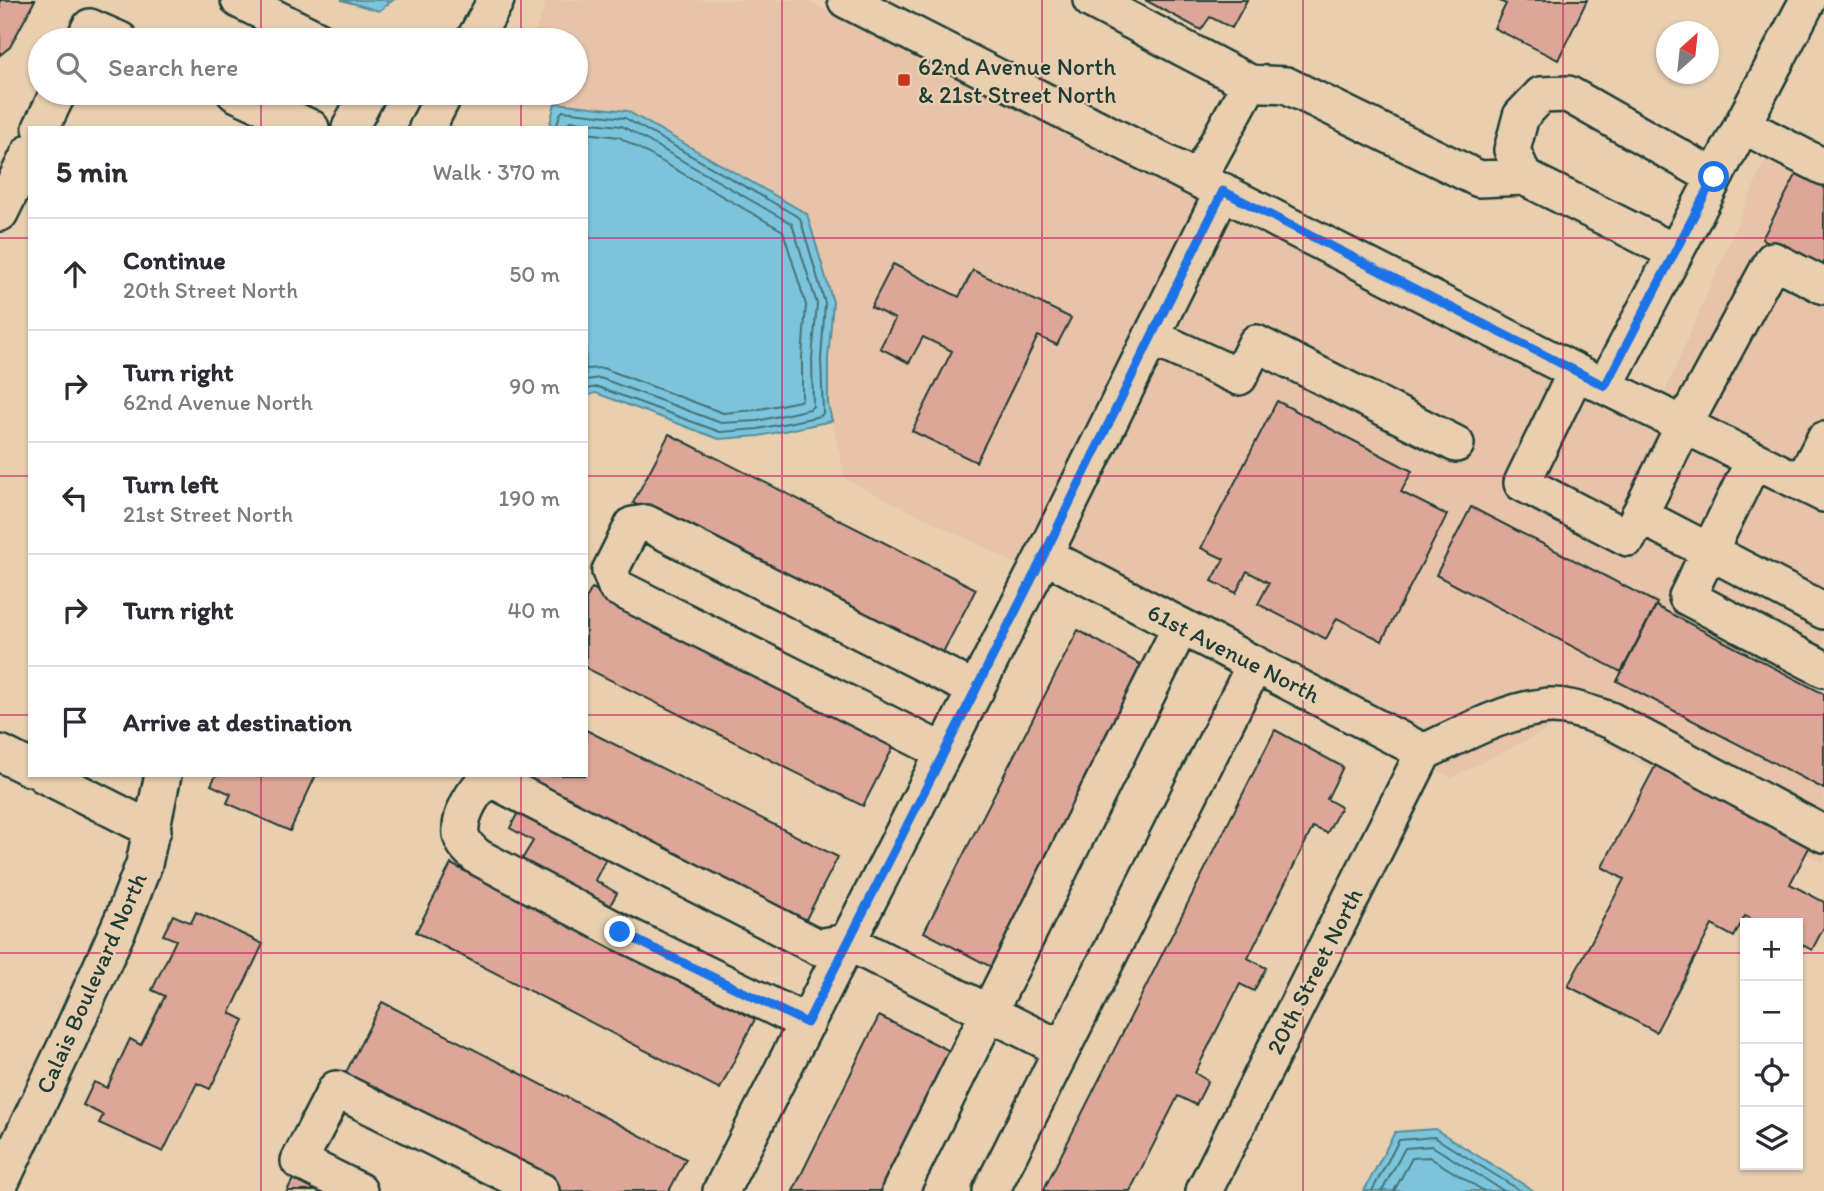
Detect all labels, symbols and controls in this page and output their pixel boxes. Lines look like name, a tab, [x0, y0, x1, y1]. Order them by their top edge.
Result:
north arrow	[1656, 21, 1719, 84]
search box	[28, 28, 588, 105]
icon: search	[52, 48, 90, 86]
text: Search here	[108, 51, 238, 83]
place label: 62nd Avenue North & 21st Street North	[918, 52, 1116, 109]
marker: 62nd Avenue North & 21st Street North	[896, 72, 912, 88]
text: 5 min	[56, 153, 127, 190]
text: Walk · 370 m	[432, 158, 560, 186]
route start	[1698, 161, 1729, 192]
text: Continue	[123, 244, 226, 276]
icon: ahead	[56, 255, 94, 293]
text: 50 m	[509, 260, 560, 288]
text: 20th Street North	[123, 276, 298, 304]
text: Turn right	[123, 356, 234, 388]
icon: right	[56, 367, 94, 405]
text: 90 m	[509, 372, 560, 400]
text: 62nd Avenue North	[123, 388, 313, 416]
text: Turn left	[123, 468, 219, 500]
icon: left	[56, 479, 94, 517]
text: 190 m	[499, 484, 560, 512]
text: 21st Street North	[123, 500, 293, 528]
icon: right	[56, 591, 94, 629]
text: Turn right	[123, 594, 234, 626]
text: 40 m	[507, 596, 560, 624]
street label: 61st Avenue North	[1143, 597, 1325, 709]
icon: arrive	[56, 703, 94, 741]
text: Arrive at destination	[123, 706, 352, 738]
street label: Calais Boulevard North	[29, 868, 153, 1098]
street label: 20th Street North	[1260, 883, 1368, 1059]
route end	[604, 916, 635, 947]
map controls	[1740, 918, 1803, 1170]
button: +	[1740, 918, 1803, 981]
button: −	[1740, 981, 1803, 1044]
button: locate	[1740, 1044, 1803, 1107]
button: layers	[1740, 1107, 1803, 1170]

